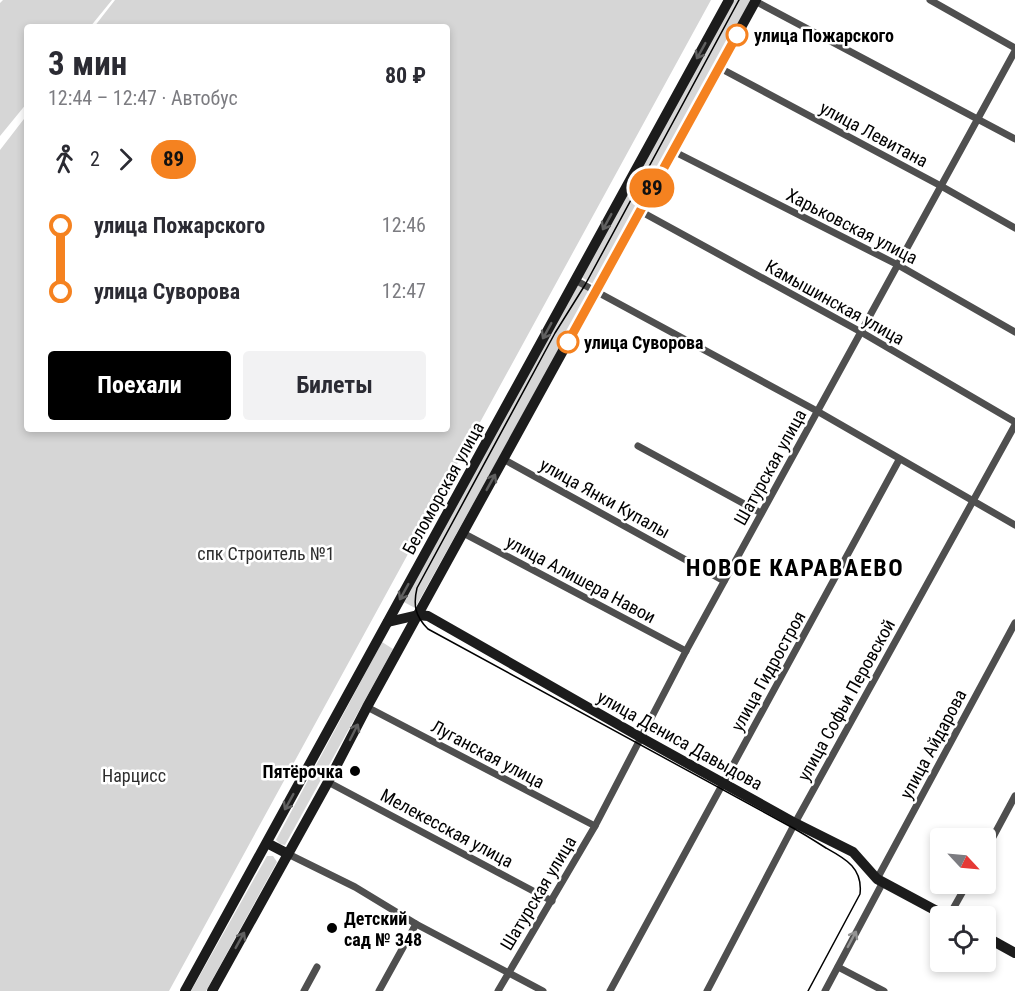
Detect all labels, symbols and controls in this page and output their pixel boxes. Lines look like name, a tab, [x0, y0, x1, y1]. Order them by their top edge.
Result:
marker: улица Пожарского	[726, 24, 748, 46]
place label: улица Пожарского	[754, 25, 894, 46]
one-way arrow	[695, 42, 707, 59]
text: 3 мин	[48, 44, 127, 83]
text: 80 ₽	[385, 63, 426, 88]
text: 12:44 – 12:47 · Автобус	[48, 86, 238, 110]
street label: улица Левитана	[816, 97, 932, 171]
icon: walk	[48, 143, 81, 176]
icon: forward	[109, 143, 142, 176]
text: 2	[90, 147, 100, 171]
text: 89	[163, 147, 184, 171]
line badge: 89	[625, 168, 679, 207]
text: 89	[641, 176, 663, 200]
street label: Харьковская улица	[783, 184, 921, 268]
text: улица Пожарского	[94, 213, 265, 238]
text: 12:46	[382, 213, 426, 237]
one-way arrow	[601, 213, 613, 230]
street label: Камышинская улица	[762, 255, 908, 349]
text: улица Суворова	[94, 279, 240, 304]
text: 12:47	[382, 279, 426, 303]
one-way arrow	[541, 322, 553, 339]
marker: улица Суворова	[557, 331, 579, 353]
place label: улица Суворова	[584, 332, 704, 353]
button: Поехали	[48, 351, 231, 420]
button: Билеты	[243, 351, 426, 420]
street label: Шатурская улица	[729, 405, 811, 529]
street label: Беломорская улица	[398, 418, 488, 558]
street label: улица Янки Купалы	[536, 454, 674, 542]
one-way arrow	[485, 474, 497, 491]
street label: улица Алишера Навои	[503, 531, 659, 627]
park label: спк Строитель №1	[197, 543, 335, 564]
district label: НОВОЕ КАРАВАЕВО	[686, 554, 904, 582]
one-way arrow	[398, 583, 410, 600]
street label: улица Гидростроя	[726, 607, 810, 735]
street label: улица Софьи Перовской	[793, 615, 899, 785]
street label: улица Дениса Давыдова	[594, 686, 766, 794]
street label: улица Айдарова	[895, 686, 971, 802]
street label: Луганская улица	[428, 715, 548, 793]
one-way arrow	[348, 724, 360, 741]
place label: Пятёрочка	[263, 761, 343, 782]
marker: Пятёрочка	[348, 764, 362, 778]
park label: Нарцисс	[102, 765, 166, 786]
street label: Мелекесская улица	[377, 784, 517, 872]
one-way arrow	[283, 793, 295, 810]
north arrow	[930, 828, 996, 894]
map controls	[930, 828, 996, 972]
street label: Шатурская улица	[496, 832, 580, 954]
button: locate	[930, 906, 996, 972]
place label: Детский сад № 348	[344, 908, 422, 950]
marker: Детский сад № 348	[325, 921, 339, 935]
one-way arrow	[847, 931, 859, 949]
one-way arrow	[234, 932, 246, 949]

